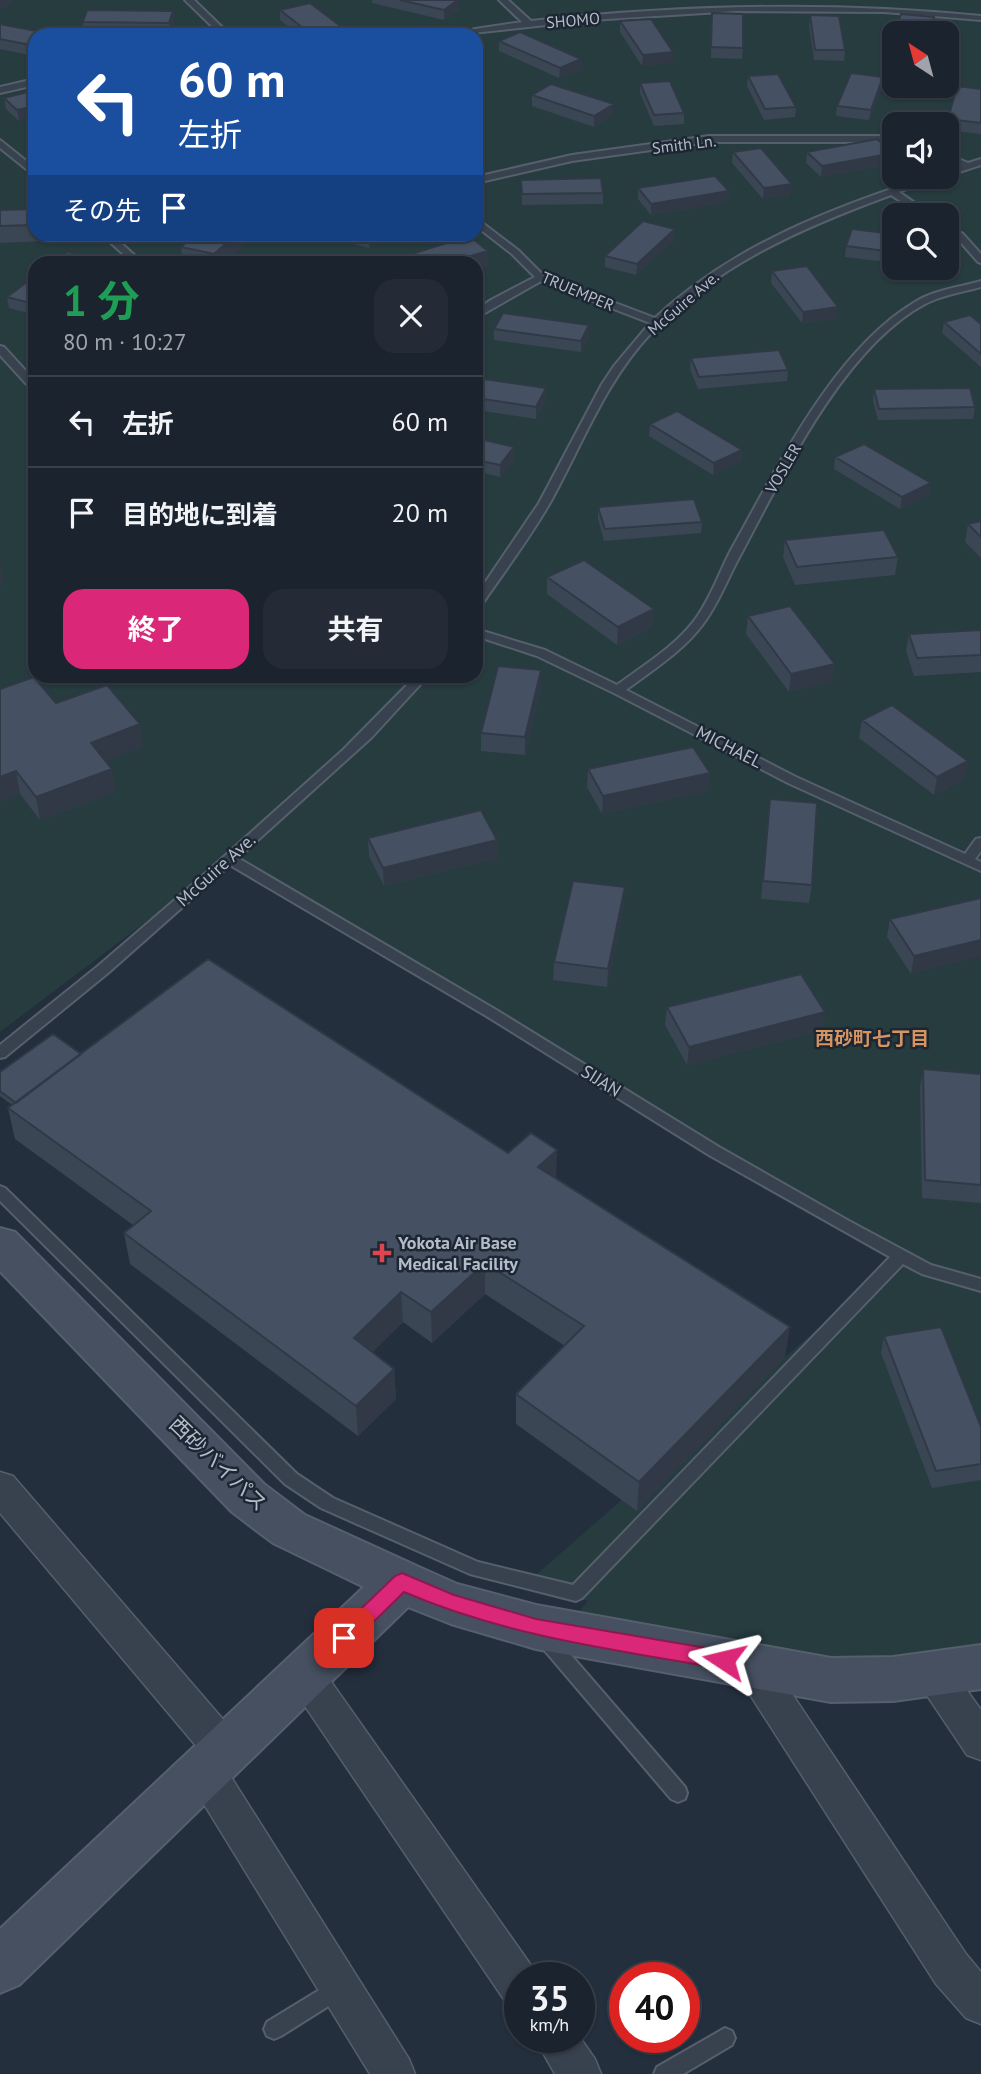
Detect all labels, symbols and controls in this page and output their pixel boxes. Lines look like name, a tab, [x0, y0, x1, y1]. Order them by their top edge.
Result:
street label: SHOMO	[545, 8, 601, 32]
north arrow	[882, 21, 959, 98]
map controls	[882, 21, 959, 280]
text: 60 m	[178, 47, 285, 111]
icon: left	[63, 56, 154, 147]
button: sound	[882, 112, 959, 189]
text: 左折	[178, 113, 242, 155]
street label: Smith Ln.	[651, 130, 717, 158]
icon: arrive	[155, 189, 193, 227]
text: その先	[63, 194, 141, 227]
button: search	[882, 203, 959, 280]
street label: TRUEMPER	[539, 267, 617, 315]
street label: McGuire Ave.	[643, 267, 723, 339]
text: 1 分	[63, 273, 139, 328]
button: close	[374, 279, 448, 353]
text: 80 m · 10:27	[63, 327, 187, 356]
icon: left	[63, 403, 101, 441]
text: 60 m	[392, 405, 448, 438]
text: 左折	[122, 407, 174, 440]
street label: VOSLER	[760, 439, 805, 497]
icon: arrive	[63, 494, 101, 532]
text: 20 m	[392, 496, 448, 529]
text: 目的地に到着	[122, 498, 278, 531]
button: 終了	[63, 589, 249, 669]
button: 共有	[263, 589, 448, 669]
street label: MICHAEL	[692, 720, 766, 773]
street label: McGuire Ave.	[171, 828, 260, 911]
district label: 西砂町七丁目	[815, 1026, 929, 1050]
street label: SIJAN	[577, 1060, 625, 1102]
place label: Yokota Air Base Medical Facility	[397, 1231, 518, 1275]
marker: Yokota Air Base Medical Facility	[372, 1243, 392, 1263]
street label: 西砂バイパス	[164, 1410, 273, 1517]
pin	[314, 1608, 374, 1668]
icon: arrive	[325, 1619, 363, 1657]
position arrow	[687, 1623, 761, 1697]
speed limit sign: 40	[609, 1962, 700, 2053]
text: 35	[530, 1975, 569, 2021]
text: km/h	[530, 2013, 569, 2036]

